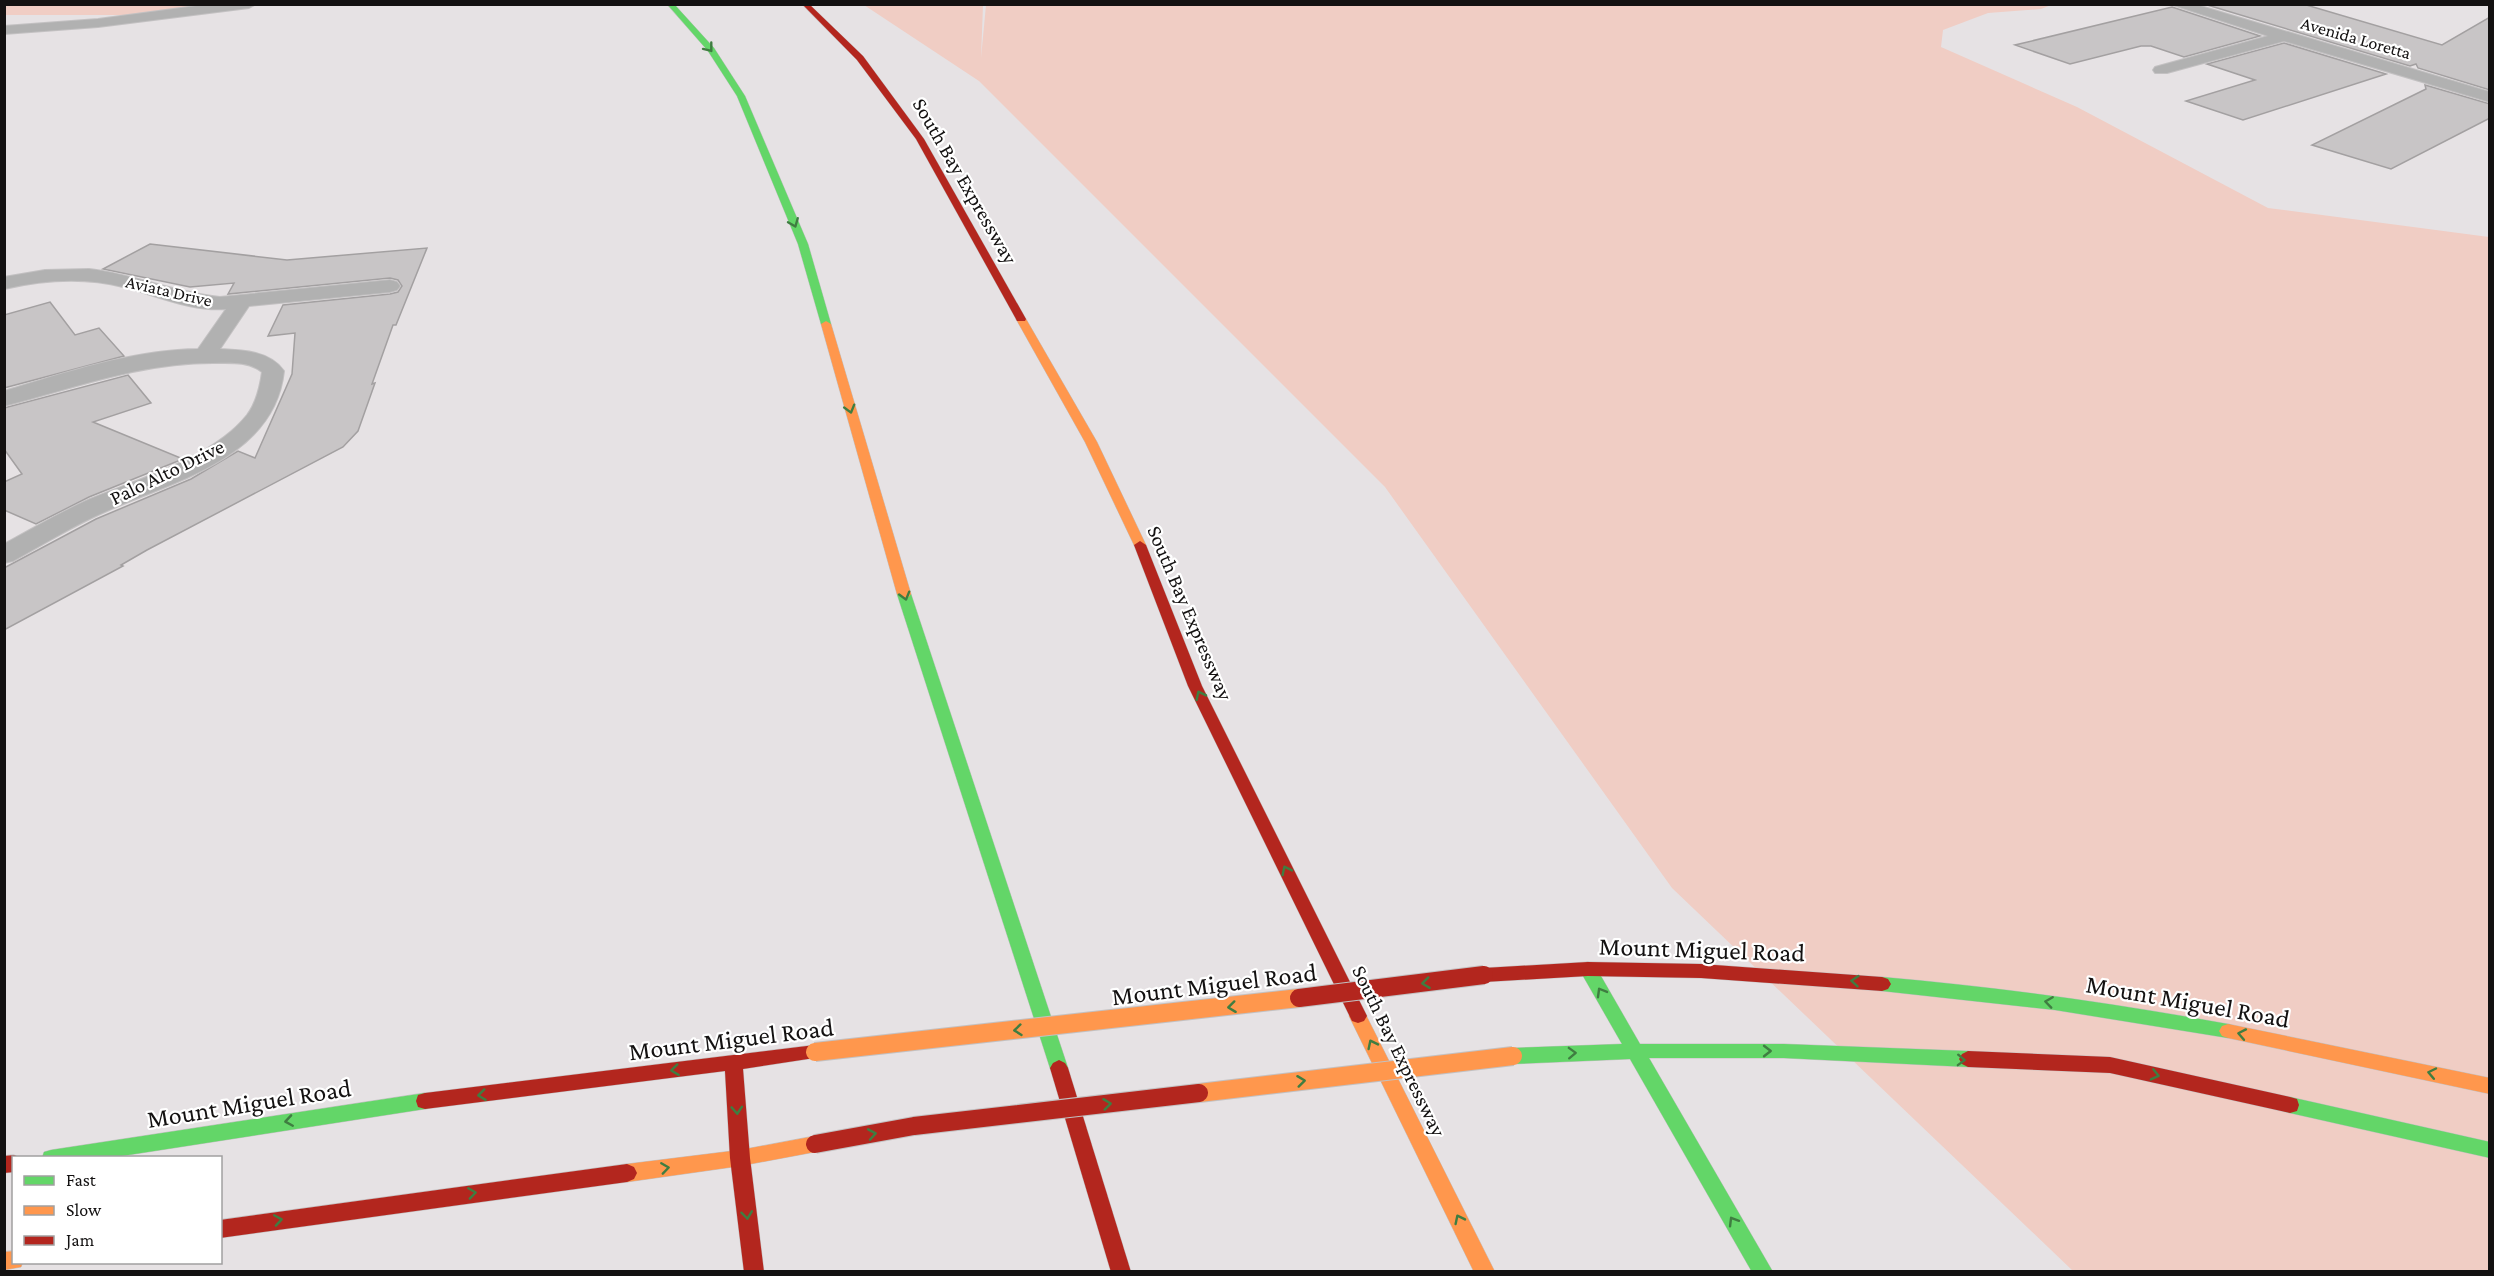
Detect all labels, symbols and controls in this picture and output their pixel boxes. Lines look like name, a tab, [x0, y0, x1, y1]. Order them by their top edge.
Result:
street label: Avenida Loretta	[2299, 13, 2413, 63]
one-way arrow	[701, 41, 712, 52]
street label: South Bay Expressway	[908, 94, 1022, 268]
one-way arrow	[787, 216, 799, 227]
street label: Aviata Drive	[124, 271, 214, 311]
one-way arrow	[843, 404, 856, 414]
street label: Palo Alto Drive	[106, 434, 228, 510]
street label: South Bay Expressway	[1142, 522, 1238, 704]
one-way arrow	[898, 590, 910, 601]
one-way arrow	[1195, 690, 1207, 701]
one-way arrow	[1282, 865, 1293, 876]
street label: Mount Miguel Road	[1598, 931, 1806, 968]
street label: Mount Miguel Road	[1110, 957, 1319, 1011]
street label: South Bay Expressway	[1347, 962, 1451, 1141]
street label: Mount Miguel Road	[2084, 969, 2292, 1034]
one-way arrow	[1851, 975, 1860, 988]
one-way arrow	[1421, 976, 1431, 988]
one-way arrow	[1597, 987, 1608, 998]
one-way arrow	[2044, 997, 2054, 1009]
one-way arrow	[1228, 1000, 1237, 1012]
street label: Mount Miguel Road	[627, 1012, 836, 1066]
one-way arrow	[1013, 1023, 1022, 1036]
one-way arrow	[2237, 1028, 2247, 1041]
one-way arrow	[1368, 1040, 1380, 1051]
one-way arrow	[1762, 1045, 1771, 1057]
one-way arrow	[1567, 1047, 1576, 1060]
one-way arrow	[1957, 1054, 1966, 1067]
one-way arrow	[671, 1063, 680, 1076]
one-way arrow	[2428, 1067, 2438, 1080]
one-way arrow	[2150, 1068, 2160, 1081]
street label: Mount Miguel Road	[145, 1073, 354, 1134]
one-way arrow	[1296, 1075, 1305, 1087]
one-way arrow	[477, 1088, 486, 1100]
one-way arrow	[1103, 1098, 1112, 1110]
one-way arrow	[730, 1106, 743, 1115]
one-way arrow	[284, 1115, 293, 1127]
one-way arrow	[867, 1128, 877, 1141]
legend	[12, 1156, 222, 1264]
one-way arrow	[660, 1162, 669, 1174]
text: Fast	[66, 1170, 97, 1190]
one-way arrow	[467, 1188, 476, 1200]
text: Slow	[66, 1200, 102, 1220]
one-way arrow	[740, 1210, 753, 1219]
one-way arrow	[274, 1215, 283, 1227]
one-way arrow	[1455, 1215, 1466, 1226]
one-way arrow	[1729, 1217, 1741, 1227]
text: Jam	[64, 1230, 95, 1250]

